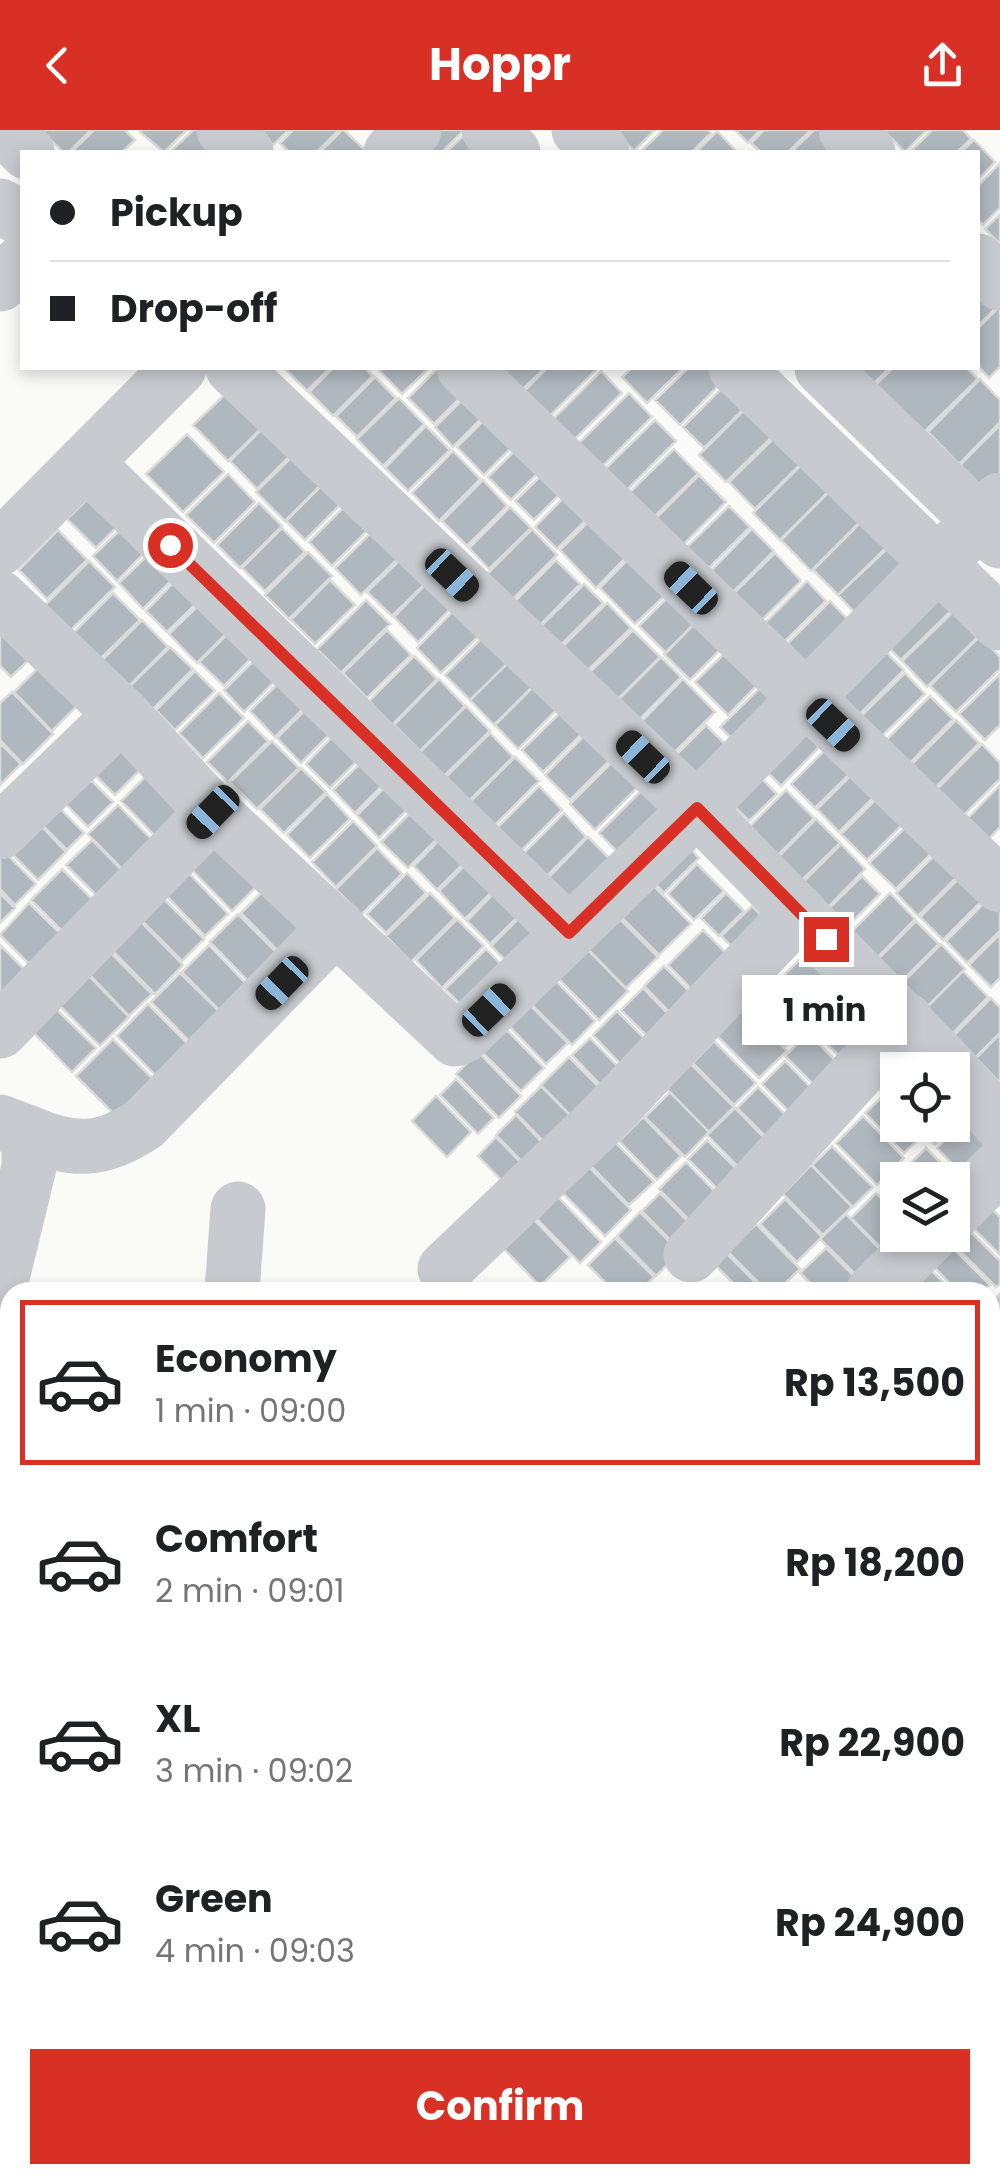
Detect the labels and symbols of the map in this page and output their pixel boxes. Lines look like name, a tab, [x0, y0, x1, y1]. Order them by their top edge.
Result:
route start	[148, 523, 193, 568]
car	[420, 543, 484, 607]
car	[659, 556, 723, 620]
car	[801, 693, 865, 757]
car	[611, 725, 675, 789]
car	[181, 780, 245, 844]
route end	[804, 917, 849, 962]
car	[250, 951, 314, 1015]
callout: 1 min	[744, 974, 908, 1044]
car	[457, 978, 521, 1042]

